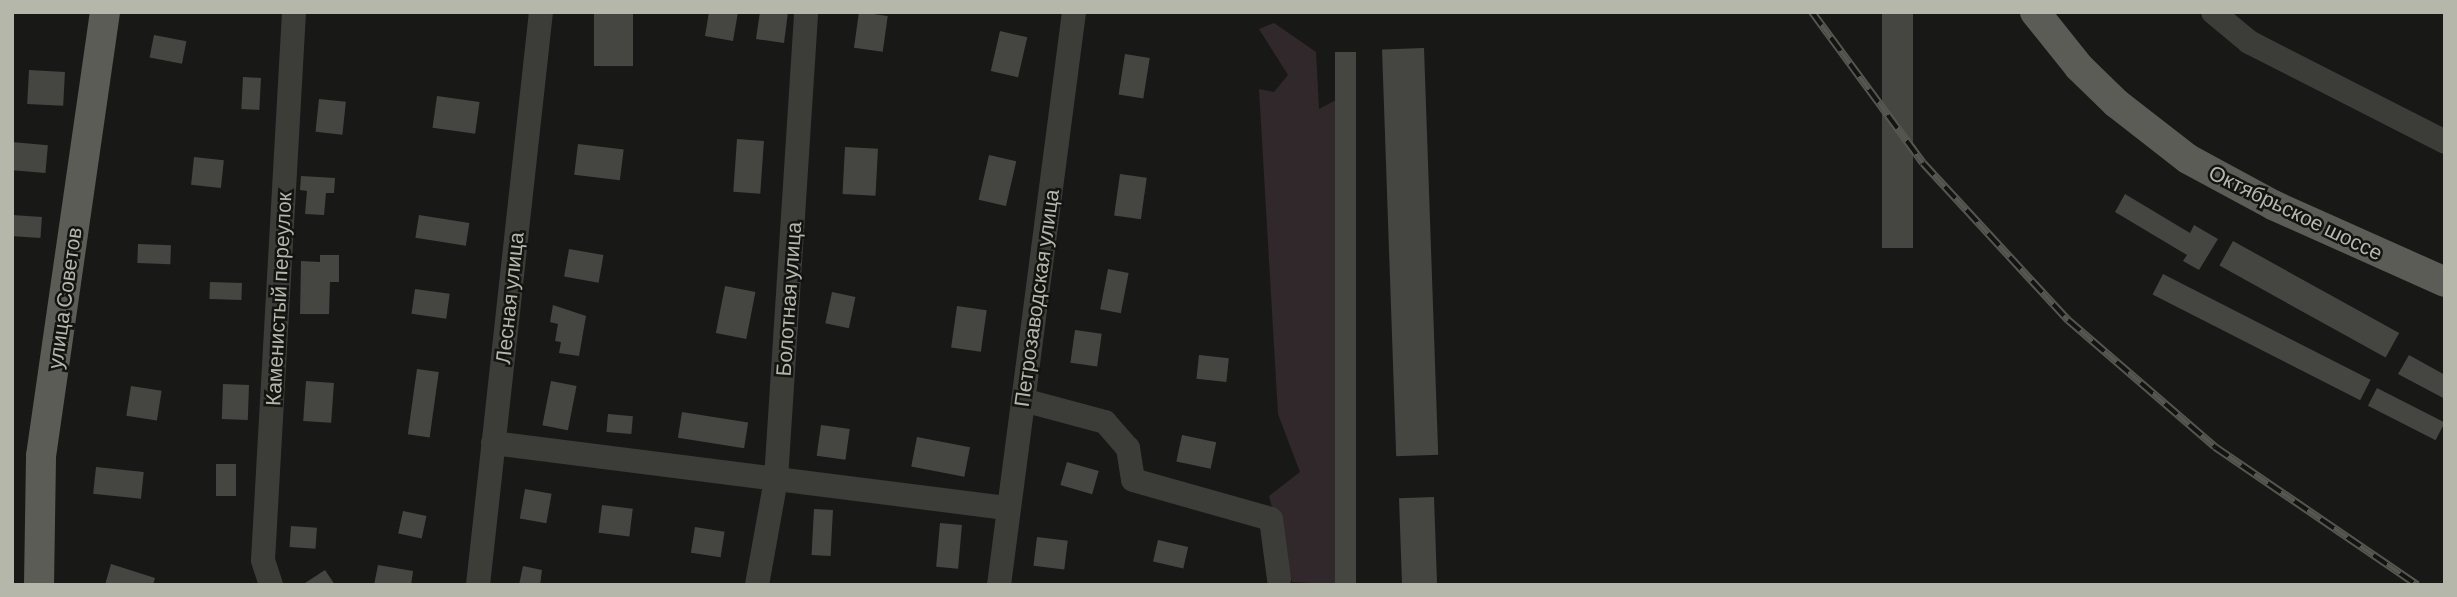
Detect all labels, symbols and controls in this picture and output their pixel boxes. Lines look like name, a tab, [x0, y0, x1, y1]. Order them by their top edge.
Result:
street label: Октябрьское шоссе	[2205, 159, 2387, 265]
street label: Петрозаводская улица	[1008, 187, 1064, 409]
street label: Каменистый переулок	[260, 191, 296, 407]
street label: Болотная улица	[770, 221, 806, 377]
street label: улица Советов	[42, 225, 86, 371]
street label: Лесная улица	[490, 231, 528, 365]

